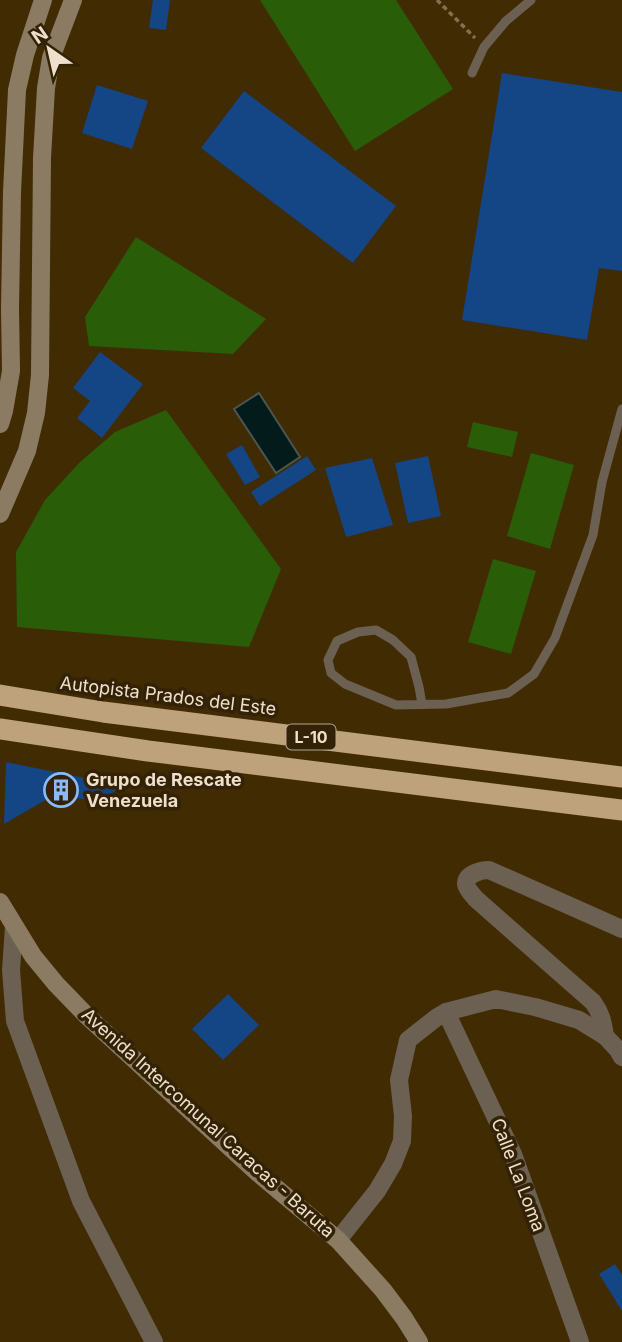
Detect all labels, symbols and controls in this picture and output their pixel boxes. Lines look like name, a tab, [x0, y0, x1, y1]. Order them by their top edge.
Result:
north arrow	[14, 14, 84, 84]
text: N	[27, 22, 52, 49]
street label: Autopista Prados del Este	[59, 672, 277, 719]
road number: L-10	[286, 724, 336, 750]
place label: Grupo de Rescate Venezuela	[86, 769, 242, 811]
building icon: Grupo de Rescate Venezuela	[42, 771, 80, 809]
street label: Avenida Intercomunal Caracas - Baruta	[78, 1004, 339, 1242]
street label: Calle La Loma	[487, 1115, 550, 1234]

